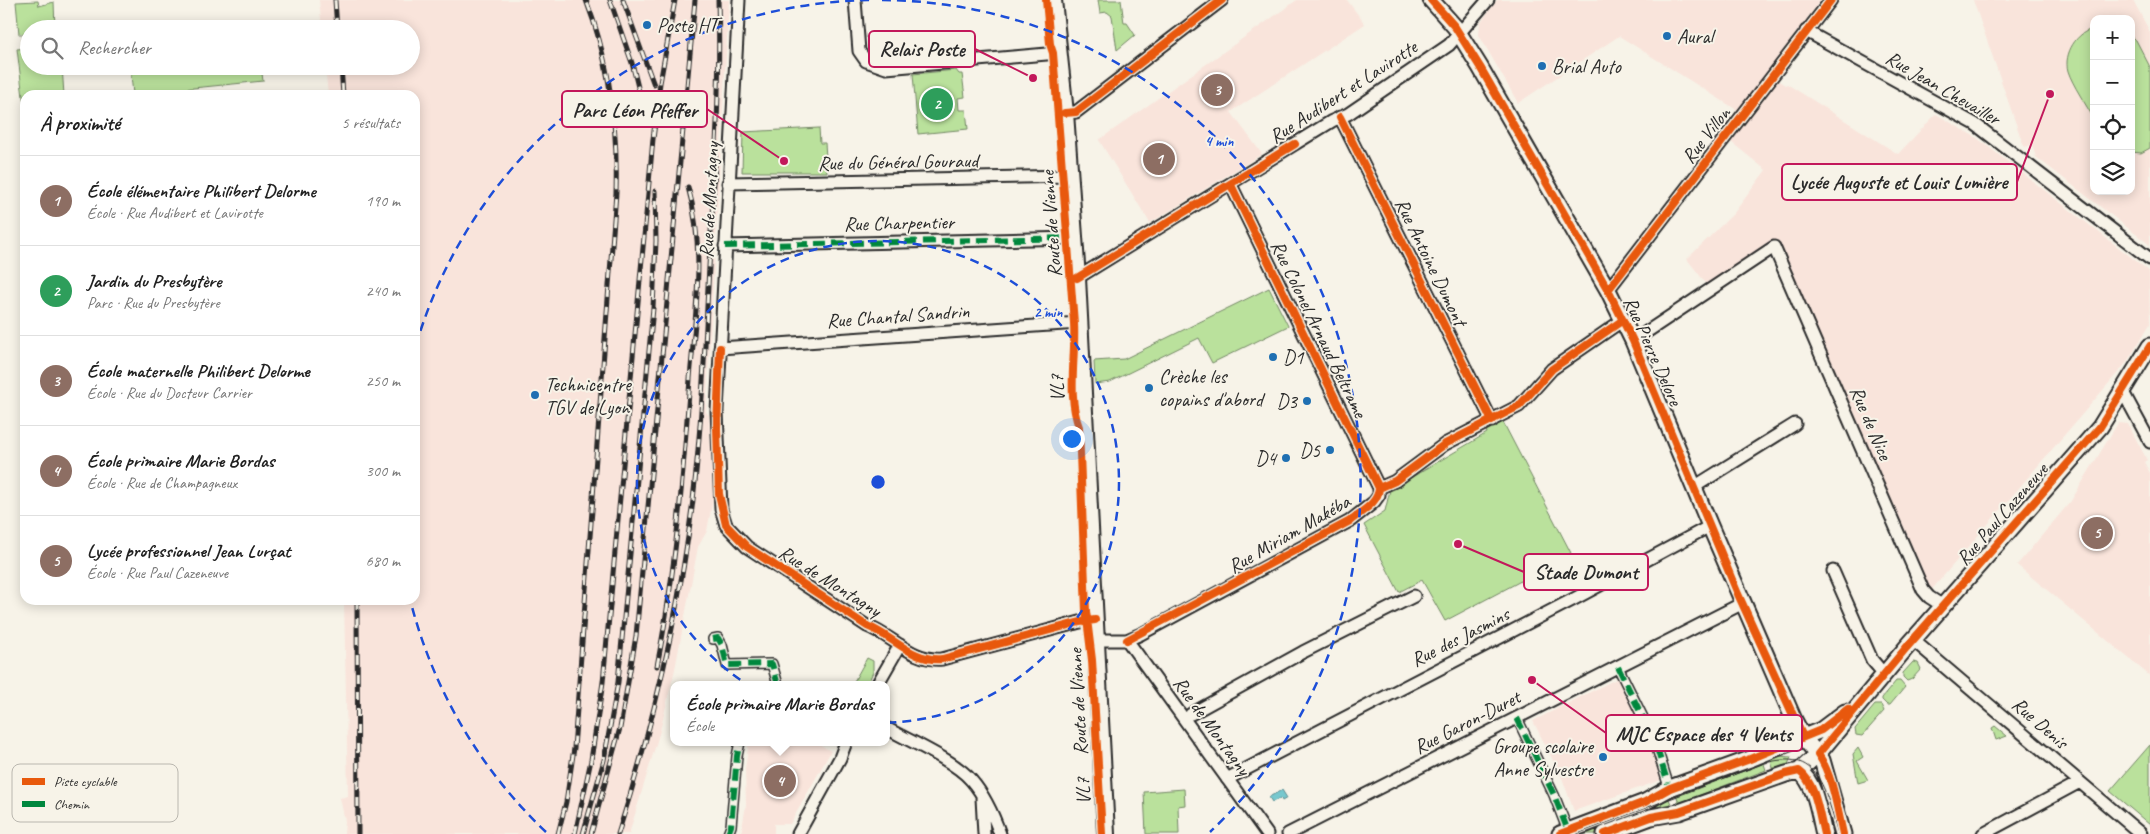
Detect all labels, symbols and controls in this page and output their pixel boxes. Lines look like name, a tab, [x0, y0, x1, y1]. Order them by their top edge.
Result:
place label: Poste HT	[657, 13, 723, 38]
map controls	[2090, 15, 2135, 195]
button: +	[2090, 15, 2135, 60]
marker: Poste HT	[641, 19, 653, 31]
search box	[20, 20, 420, 75]
place label: Aural	[1677, 24, 1716, 49]
marker: Aural	[1661, 30, 1673, 42]
callout: Relais Poste	[869, 31, 975, 67]
icon: search	[38, 34, 66, 62]
street label: Rue Audibert et Lavirotte	[1264, 34, 1423, 149]
text: Rechercher	[78, 36, 151, 60]
text: Relais Poste	[879, 36, 967, 62]
street label: Rue Jean Chevailler	[1881, 45, 2006, 132]
place label: Brial Auto	[1552, 54, 1622, 79]
marker: Brial Auto	[1536, 60, 1548, 72]
button: −	[2090, 60, 2135, 105]
pin: 3	[1201, 71, 1233, 109]
pin: 2	[921, 85, 953, 123]
callout: Parc Léon Pfeffer	[562, 91, 707, 127]
text: Parc Léon Pfeffer	[573, 97, 700, 123]
street label: Rue Villon	[1676, 101, 1737, 168]
button: locate	[2090, 105, 2135, 150]
text: À proximité	[40, 110, 120, 136]
text: 5 résultats	[341, 113, 400, 133]
text: 4 min	[1205, 132, 1234, 151]
street label: Rue de Montagny	[693, 139, 725, 259]
pin: 1	[1143, 140, 1175, 178]
street label: Rue du Général Gouraud	[818, 148, 981, 176]
button: layers	[2090, 150, 2135, 195]
callout: Lycée Auguste et Louis Lumière	[1782, 164, 2017, 200]
street label: Route de Vienne	[1035, 168, 1067, 278]
text: Lycée Auguste et Louis Lumière	[1791, 169, 2009, 195]
text: École élémentaire Philibert Delorme	[87, 179, 316, 203]
text: 1	[52, 191, 60, 211]
text: 190 m	[366, 191, 400, 211]
street label: Rue Antoine Dumont	[1389, 194, 1474, 333]
text: École · Rue Audibert et Lavirotte	[87, 203, 263, 223]
street label: Rue Charpentier	[844, 210, 956, 236]
street label: Rue Colonel Arnaud Beltrame	[1265, 236, 1373, 423]
text: Jardin du Presbytère	[87, 269, 221, 293]
text: 2	[52, 281, 60, 301]
text: 240 m	[366, 281, 400, 301]
text: Parc · Rue du Presbytère	[87, 293, 220, 313]
street label: Rue Pierre Delore	[1618, 293, 1689, 411]
street label: Rue Chantal Sandrin	[826, 298, 971, 333]
text: 2 min	[1034, 303, 1063, 322]
place label: D1	[1283, 345, 1305, 370]
marker: D1	[1267, 351, 1279, 363]
text: École maternelle Philibert Delorme	[87, 359, 310, 383]
place label: Crèche les copains d'abord	[1159, 364, 1266, 412]
text: 3	[52, 371, 60, 391]
text: 250 m	[366, 371, 400, 391]
place label: Technicentre TGV de Lyon	[545, 372, 632, 420]
street label: VL7	[1044, 373, 1070, 402]
marker: Crèche les copains d'abord	[1143, 382, 1155, 394]
street label: Rue de Nice	[1844, 382, 1898, 465]
text: École · Rue du Docteur Carrier	[87, 383, 252, 403]
marker: Technicentre TGV de Lyon	[529, 389, 541, 401]
place label: D3	[1276, 389, 1299, 414]
marker: D3	[1301, 395, 1313, 407]
your location	[1059, 426, 1085, 452]
place label: D5	[1299, 438, 1321, 463]
marker: D5	[1324, 444, 1336, 456]
place label: D4	[1255, 446, 1278, 471]
text: École primaire Marie Bordas	[87, 449, 274, 473]
marker: D4	[1280, 452, 1292, 464]
street label: Rue Paul Cazeneuve	[1951, 456, 2054, 570]
text: 4	[52, 461, 60, 481]
text: 300 m	[366, 461, 400, 481]
text: École · Rue de Champagneux	[87, 473, 237, 493]
centre of rings	[869, 473, 887, 491]
street label: Rue Miriam Makéba	[1224, 488, 1356, 579]
pin: 5	[2081, 514, 2113, 552]
text: Lycée professionnel Jean Lurçat	[87, 539, 291, 563]
street label: Rue de Montagny	[774, 540, 888, 624]
text: 5	[53, 551, 59, 571]
text: 680 m	[366, 551, 400, 571]
callout: Stade Dumont	[1524, 554, 1648, 590]
text: Stade Dumont	[1534, 559, 1641, 585]
text: École · Rue Paul Cazeneuve	[87, 563, 228, 583]
street label: Rue des Jasmins	[1407, 601, 1515, 672]
street label: Route de Vienne	[1063, 647, 1093, 756]
street label: Rue de Montagny	[1168, 672, 1258, 782]
popup	[670, 681, 890, 746]
street label: Rue Garon-Duret	[1410, 683, 1527, 759]
text: École primaire Marie Bordas	[686, 692, 874, 716]
street label: Rue Denis	[2007, 692, 2075, 756]
callout: MJC Espace des 4 Vents	[1606, 715, 1802, 751]
text: École	[686, 716, 714, 736]
text: MJC Espace des 4 Vents	[1616, 721, 1795, 747]
place label: Groupe scolaire Anne Sylvestre	[1493, 734, 1594, 782]
marker: Groupe scolaire Anne Sylvestre	[1597, 751, 1609, 763]
pin: 4	[764, 762, 796, 800]
legend	[12, 764, 178, 822]
text: Piste cyclable	[54, 773, 118, 790]
street label: VL7	[1070, 776, 1096, 805]
text: Chemin	[54, 796, 90, 813]

